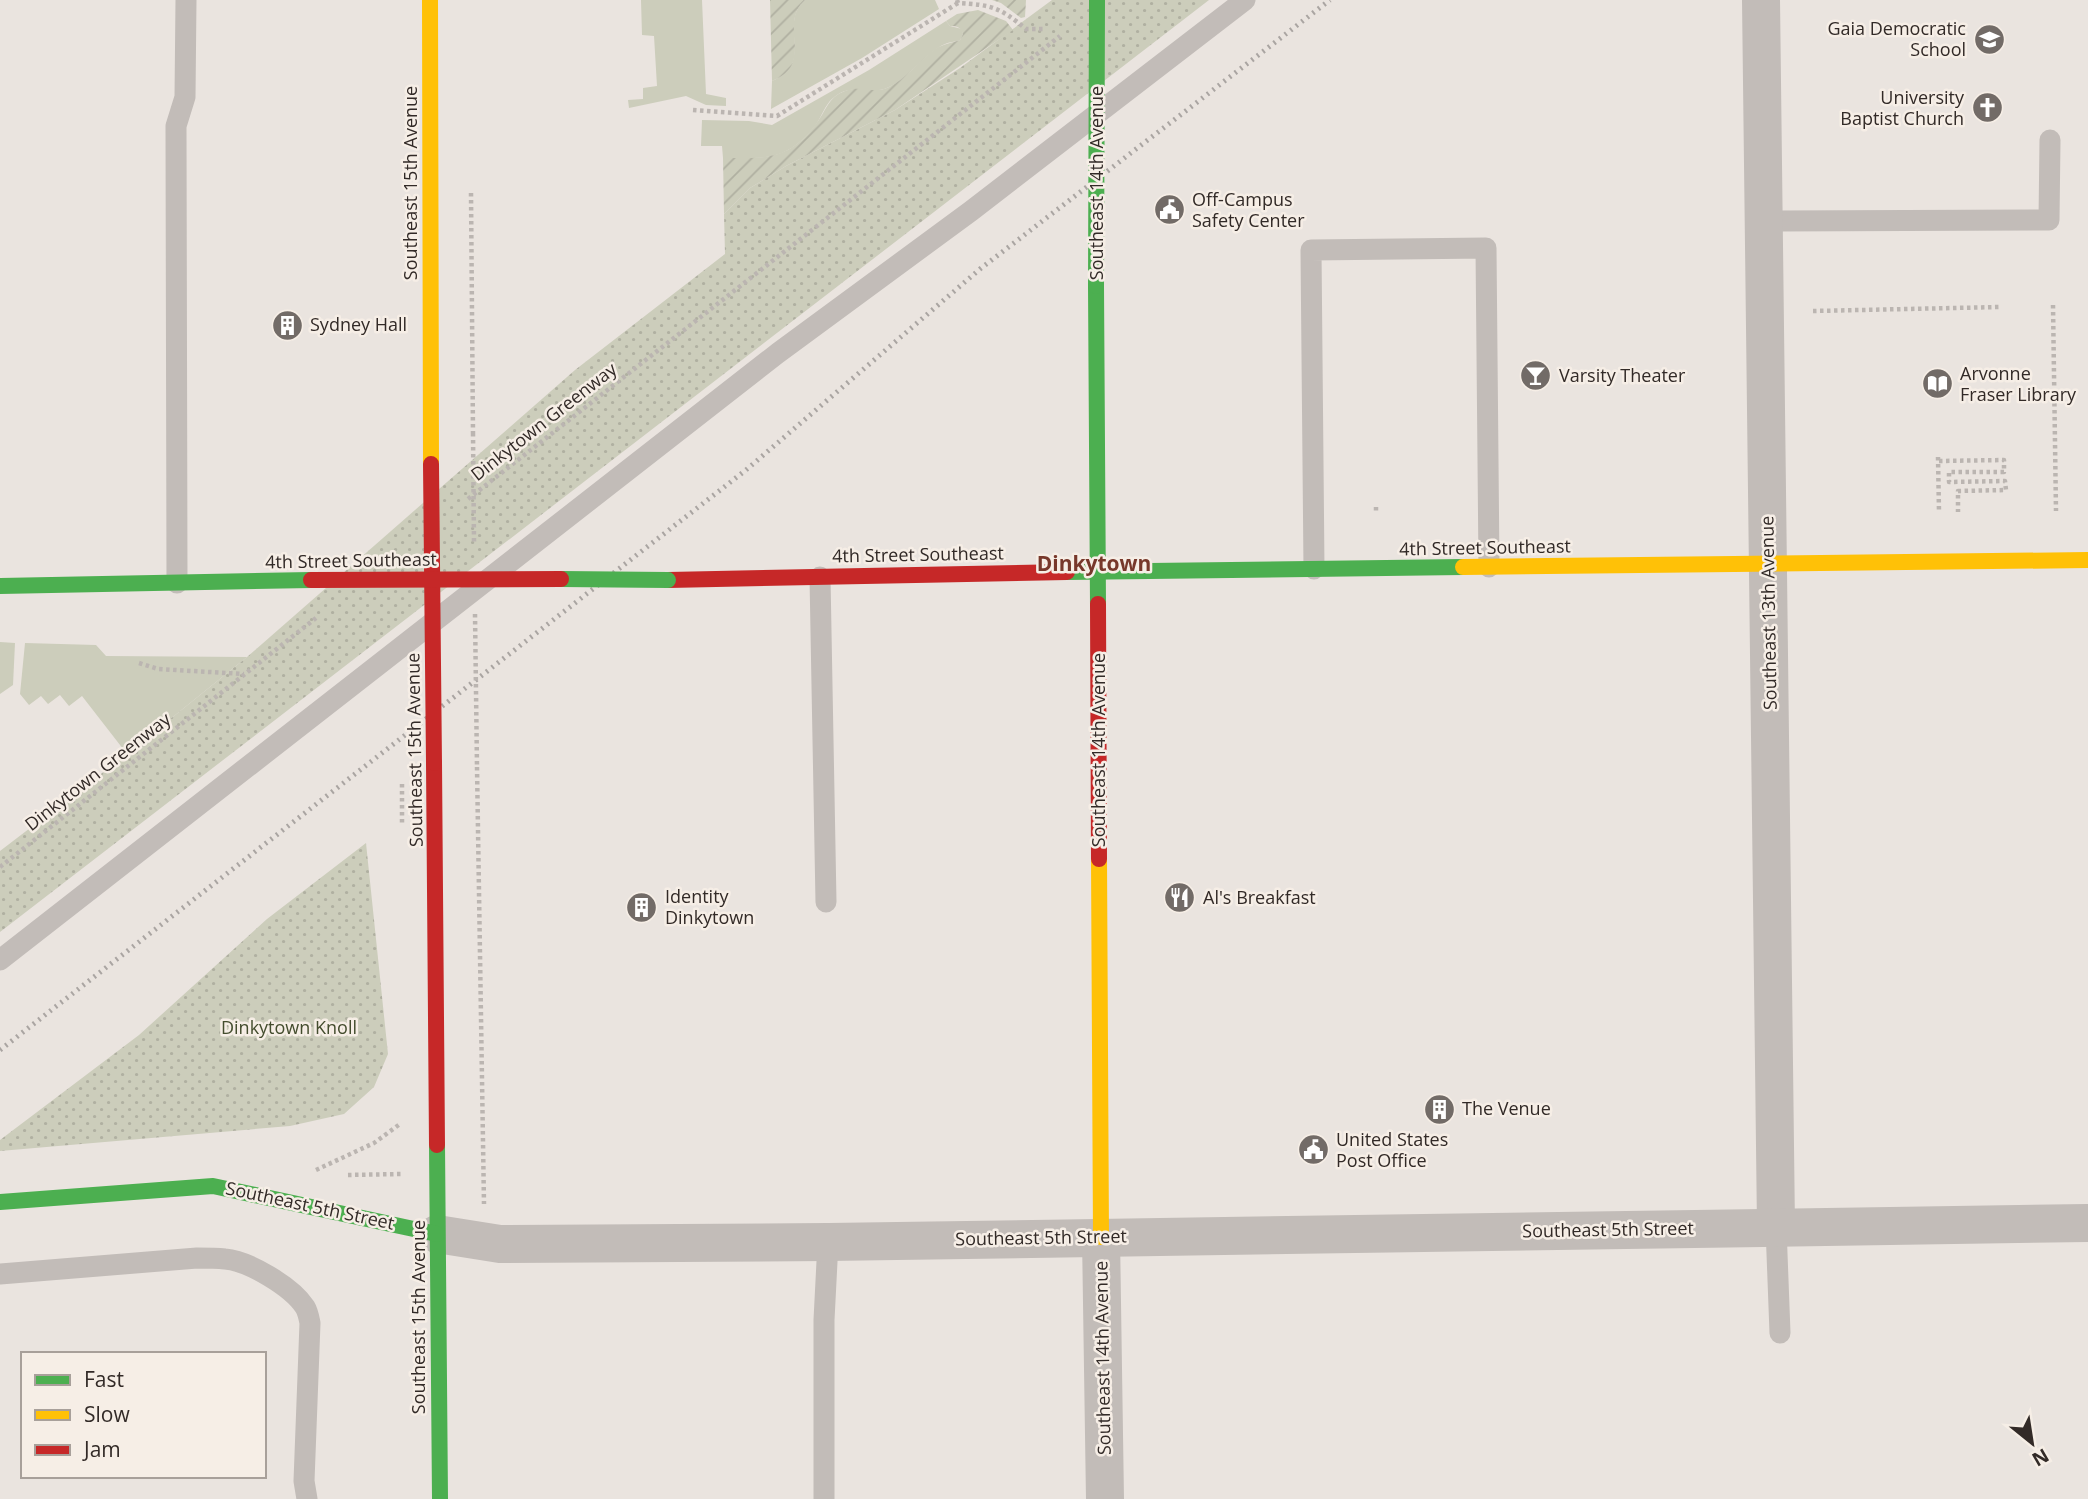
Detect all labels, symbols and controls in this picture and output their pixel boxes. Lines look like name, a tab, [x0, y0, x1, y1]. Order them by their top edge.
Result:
place label: Gaia Democratic School	[1827, 16, 1966, 61]
school or university icon: Gaia Democratic School	[1972, 22, 2006, 56]
place label: University Baptist Church	[1840, 85, 1965, 130]
street label: Southeast 15th Avenue	[398, 86, 422, 280]
street label: Southeast 14th Avenue	[1084, 86, 1108, 280]
church icon: University Baptist Church	[1970, 91, 2004, 125]
place label: Off-Campus Safety Center	[1192, 187, 1305, 232]
public building icon: Off-Campus Safety Center	[1152, 193, 1186, 227]
building icon: Sydney Hall	[270, 308, 304, 342]
place label: Sydney Hall	[310, 312, 407, 336]
street label: Dinkytown Greenway	[466, 356, 622, 486]
bar icon: Varsity Theater	[1519, 359, 1553, 393]
place label: Arvonne Fraser Library	[1960, 361, 2077, 406]
place label: Varsity Theater	[1559, 363, 1686, 387]
library icon: Arvonne Fraser Library	[1920, 367, 1954, 401]
street label: Southeast 13th Avenue	[1754, 516, 1782, 710]
street label: 4th Street Southeast	[1399, 534, 1571, 560]
street label: 4th Street Southeast	[832, 541, 1004, 567]
street label: 4th Street Southeast	[265, 547, 437, 573]
district label: Dinkytown	[1037, 549, 1151, 577]
street label: Southeast 15th Avenue	[400, 653, 428, 847]
street label: Southeast 14th Avenue	[1086, 653, 1110, 847]
street label: Dinkytown Greenway	[20, 706, 176, 836]
restaurant icon: Al's Breakfast	[1163, 881, 1197, 915]
place label: Identity Dinkytown	[665, 884, 754, 929]
place label: Al's Breakfast	[1203, 885, 1316, 909]
building icon: Identity Dinkytown	[625, 890, 659, 924]
park label: Dinkytown Knoll	[221, 1015, 357, 1039]
building icon: The Venue	[1422, 1092, 1456, 1126]
place label: The Venue	[1462, 1096, 1551, 1120]
place label: United States Post Office	[1336, 1127, 1448, 1172]
public building icon: United States Post Office	[1296, 1133, 1330, 1167]
street label: Southeast 5th Street	[224, 1175, 397, 1235]
street label: Southeast 5th Street	[1522, 1216, 1694, 1242]
street label: Southeast 15th Avenue	[406, 1220, 430, 1414]
street label: Southeast 5th Street	[955, 1224, 1127, 1250]
street label: Southeast 14th Avenue	[1088, 1261, 1116, 1455]
legend	[21, 1352, 266, 1478]
text: Fast	[84, 1365, 124, 1393]
text: Slow	[84, 1400, 130, 1428]
north arrow	[1997, 1408, 2067, 1478]
text: Jam	[82, 1435, 121, 1463]
text: N	[2027, 1443, 2054, 1473]

